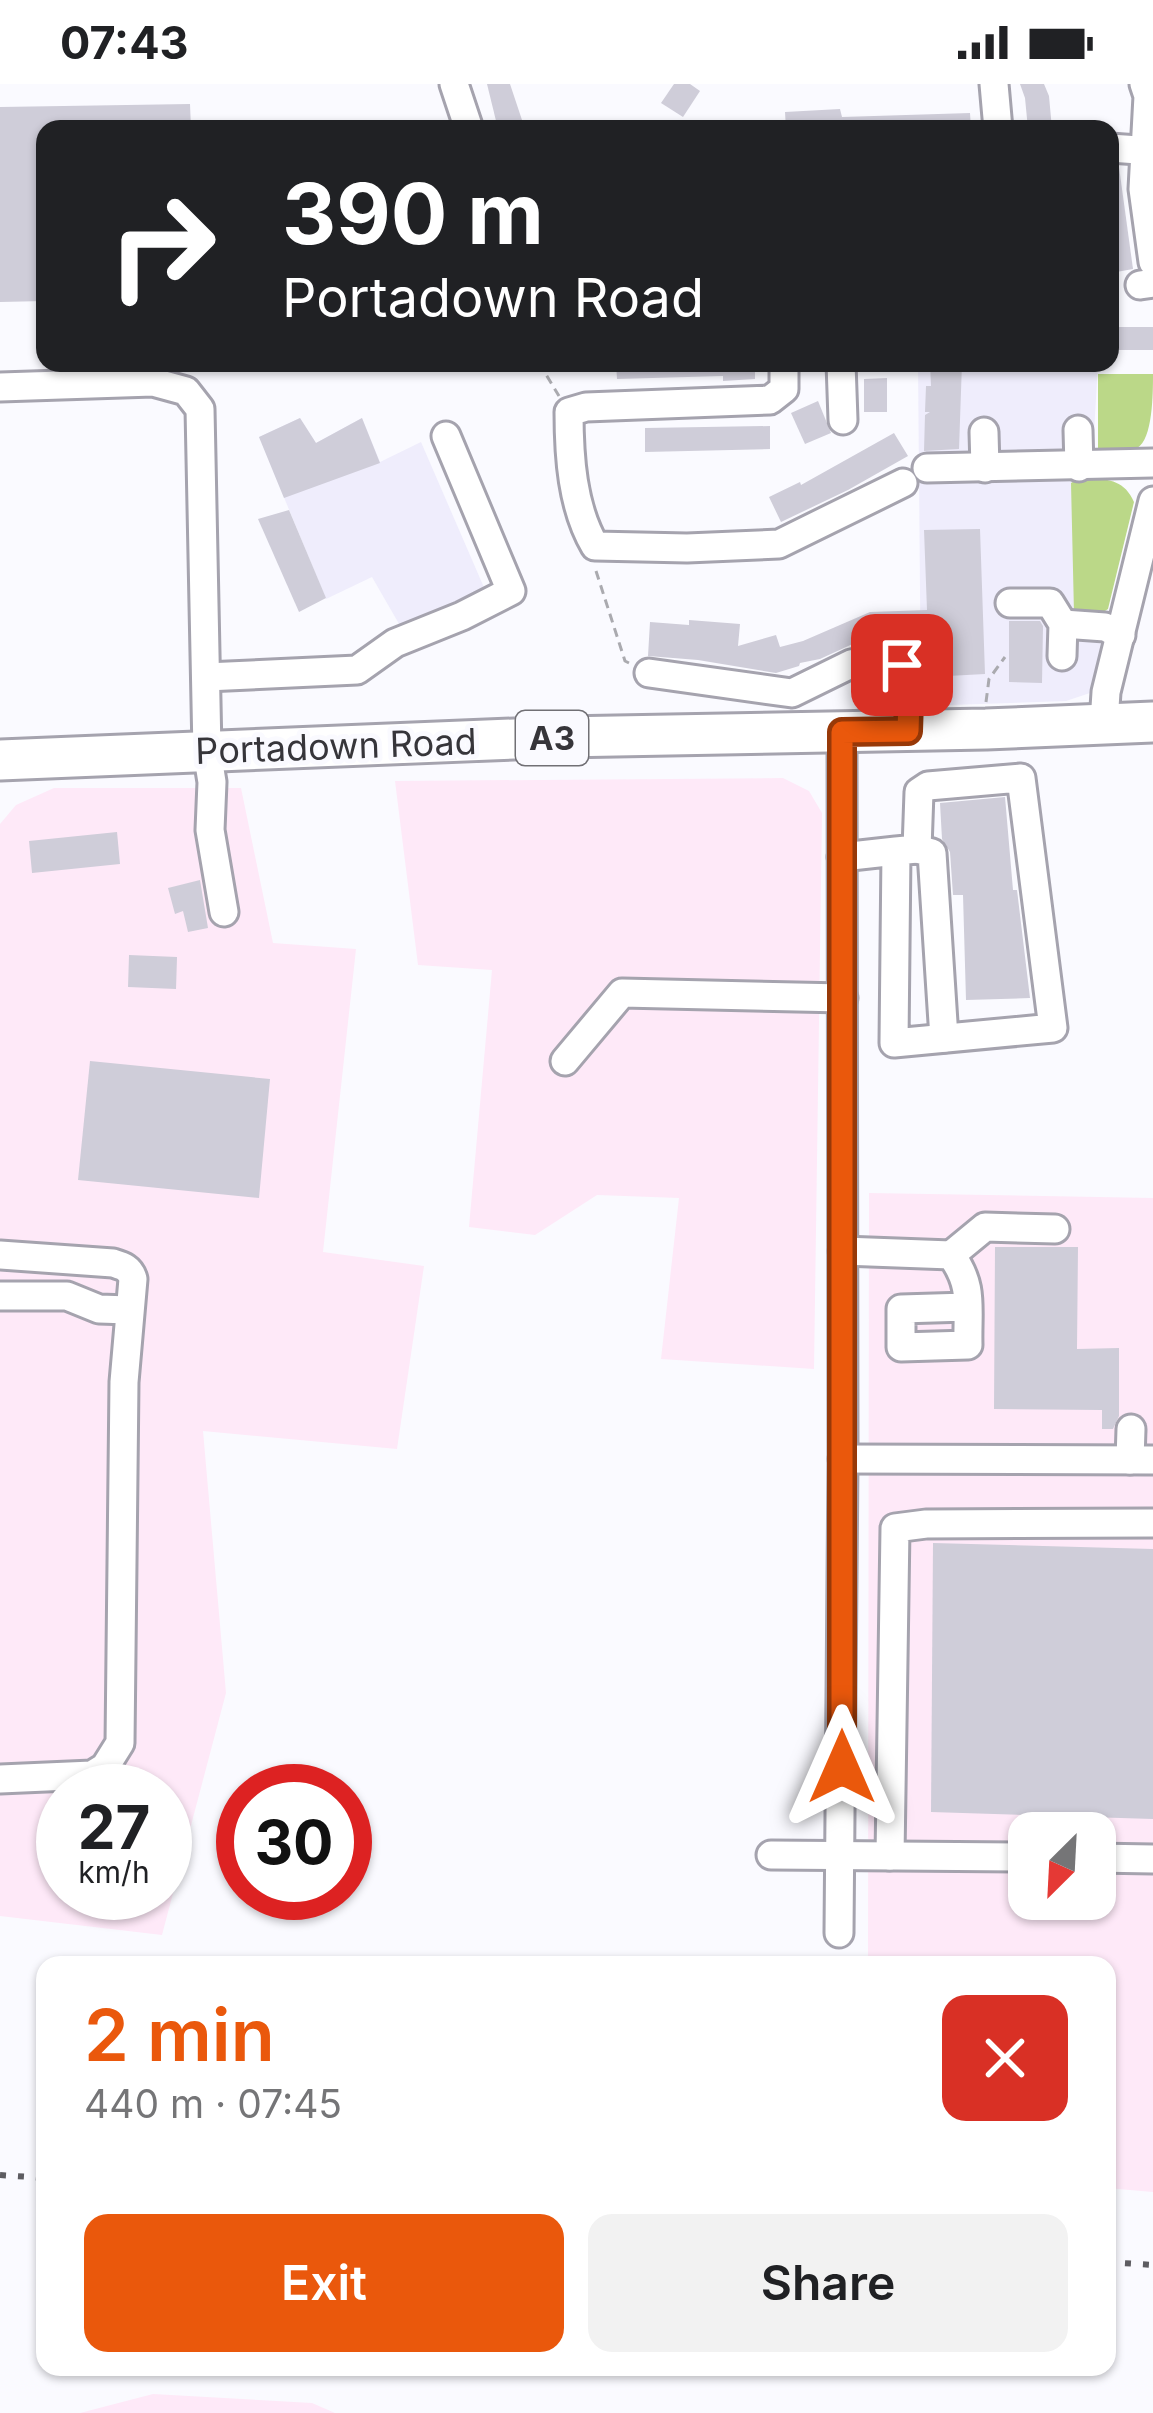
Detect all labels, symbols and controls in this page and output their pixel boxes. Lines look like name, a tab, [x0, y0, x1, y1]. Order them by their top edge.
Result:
text: 07:43	[60, 15, 189, 70]
text: 390 m	[282, 163, 544, 264]
icon: right	[84, 168, 240, 324]
text: Portadown Road	[282, 265, 704, 330]
pin	[851, 614, 953, 716]
icon: arrive	[869, 632, 935, 698]
road number: A3	[516, 711, 588, 765]
street label: Portadown Road	[195, 719, 477, 773]
position arrow	[779, 1704, 905, 1830]
speed limit sign: 30	[216, 1764, 372, 1920]
text: 27	[78, 1791, 150, 1863]
north arrow	[1008, 1812, 1116, 1920]
map controls	[1008, 1812, 1116, 1920]
text: km/h	[78, 1854, 150, 1890]
text: 2 min	[84, 1991, 275, 2078]
button: close	[942, 1995, 1068, 2121]
text: 440 m · 07:45	[84, 2080, 342, 2127]
button: Exit	[84, 2214, 564, 2352]
button: Share	[588, 2214, 1068, 2352]

